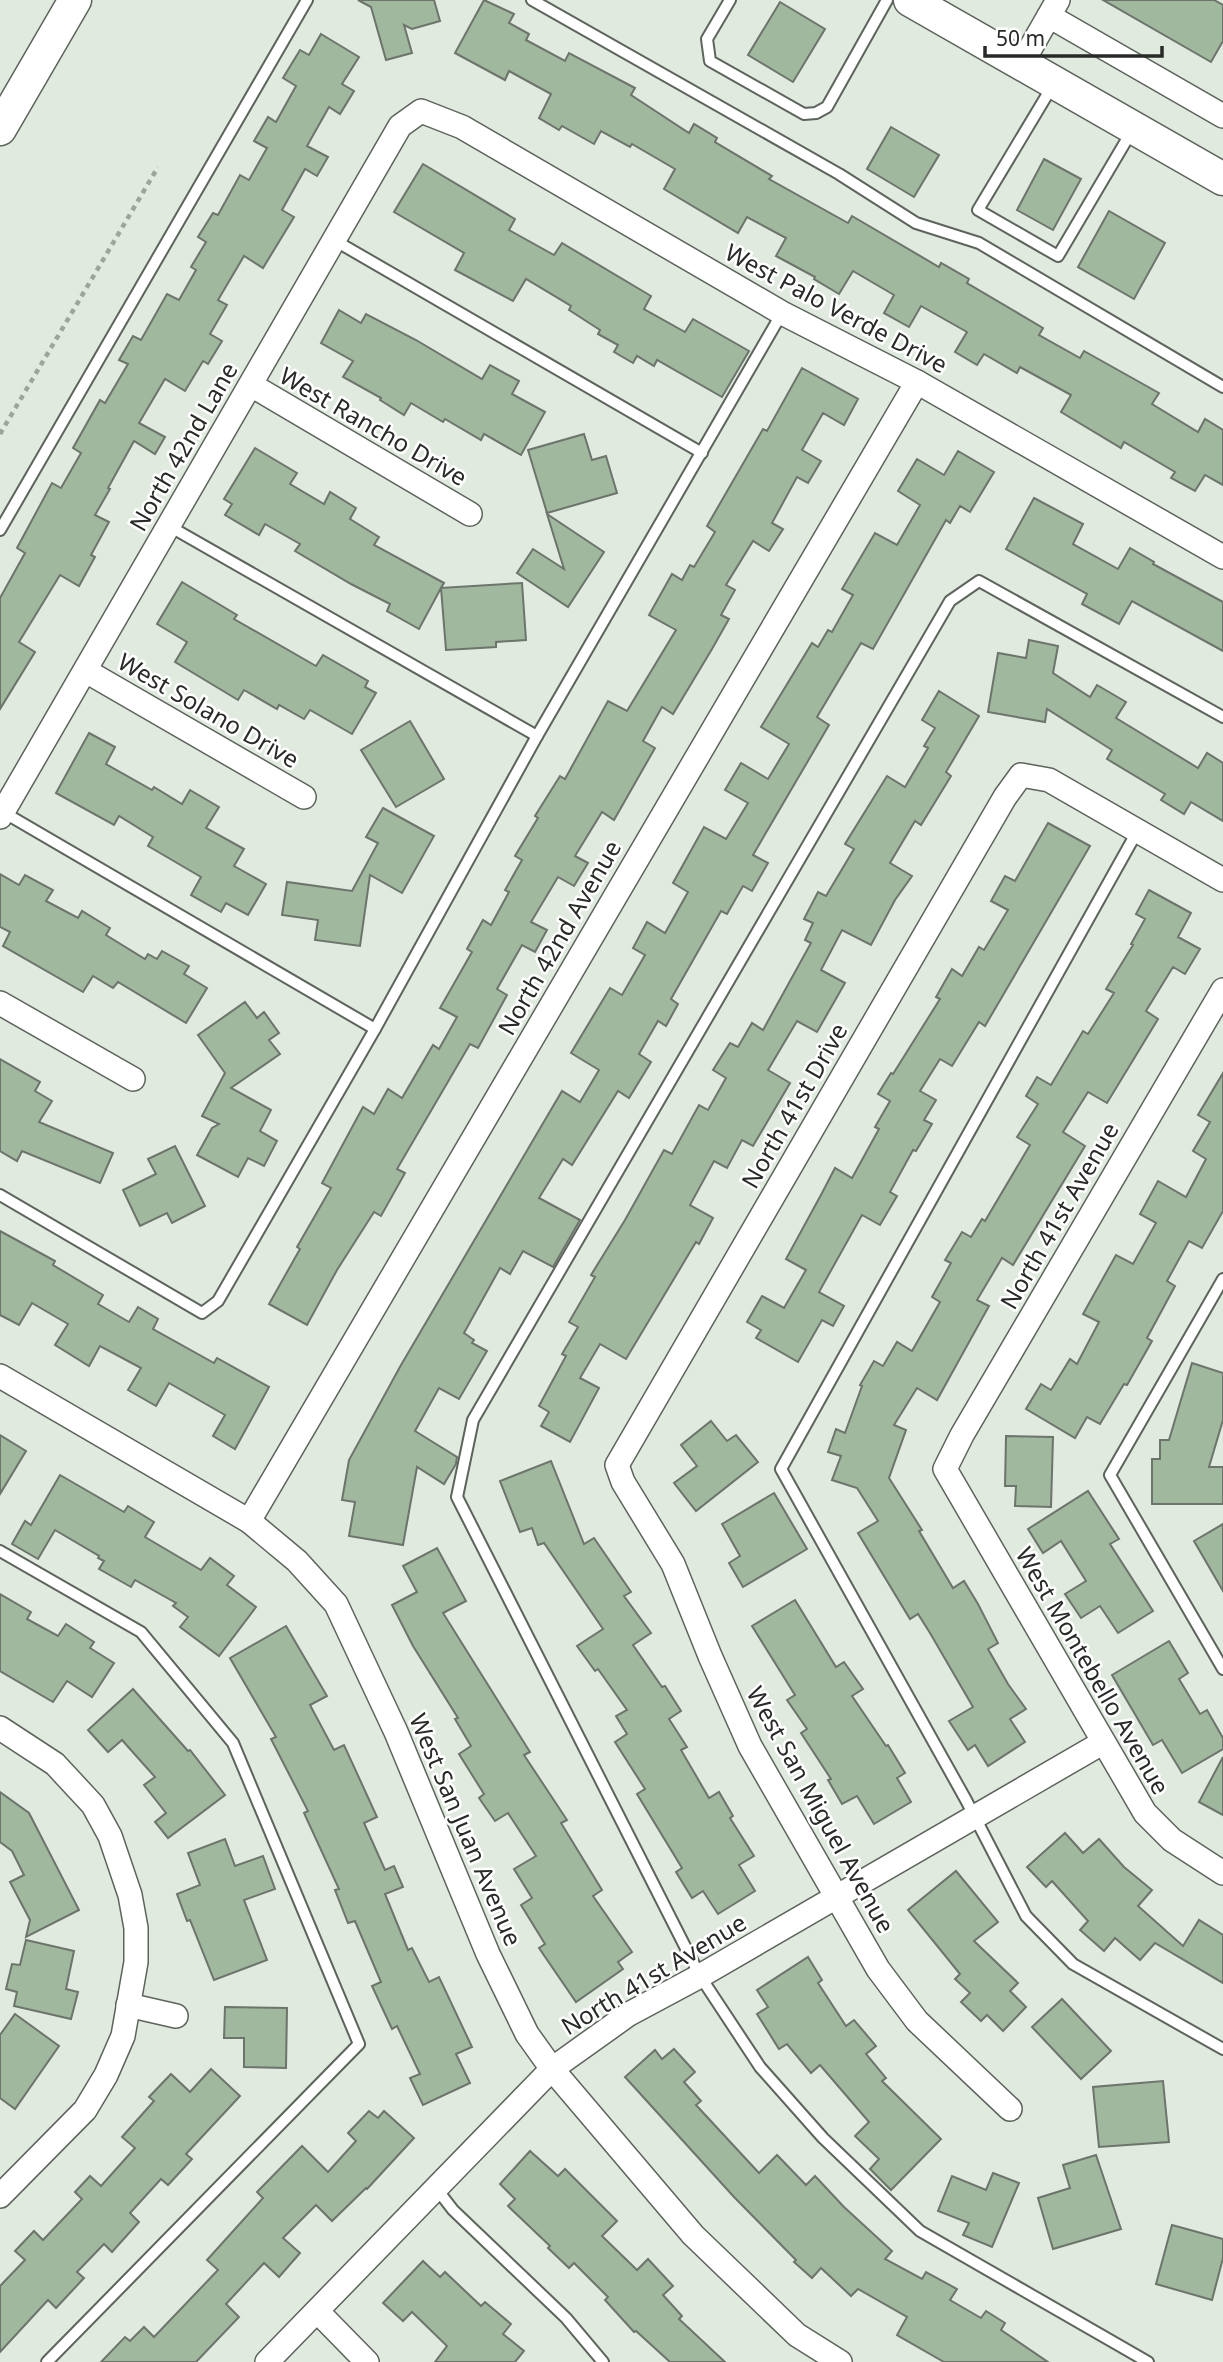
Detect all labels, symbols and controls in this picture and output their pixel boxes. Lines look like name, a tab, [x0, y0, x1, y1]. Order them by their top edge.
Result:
scale bar	[985, 14, 1162, 58]
text: 50 m	[996, 24, 1045, 52]
street label: West Palo Verde Drive	[720, 235, 954, 380]
street label: North 42nd Lane	[121, 356, 245, 537]
street label: West Rancho Drive	[274, 359, 474, 493]
street label: West Solano Drive	[112, 644, 305, 775]
street label: North 42nd Avenue	[489, 834, 628, 1041]
street label: North 41st Drive	[733, 1017, 854, 1194]
street label: North 41st Avenue	[992, 1116, 1126, 1315]
street label: West Montebello Avenue	[1009, 1540, 1178, 1800]
street label: West San Miguel Avenue	[740, 1680, 903, 1939]
street label: West San Juan Avenue	[402, 1708, 530, 1951]
street label: North 41st Avenue	[554, 1905, 752, 2042]

